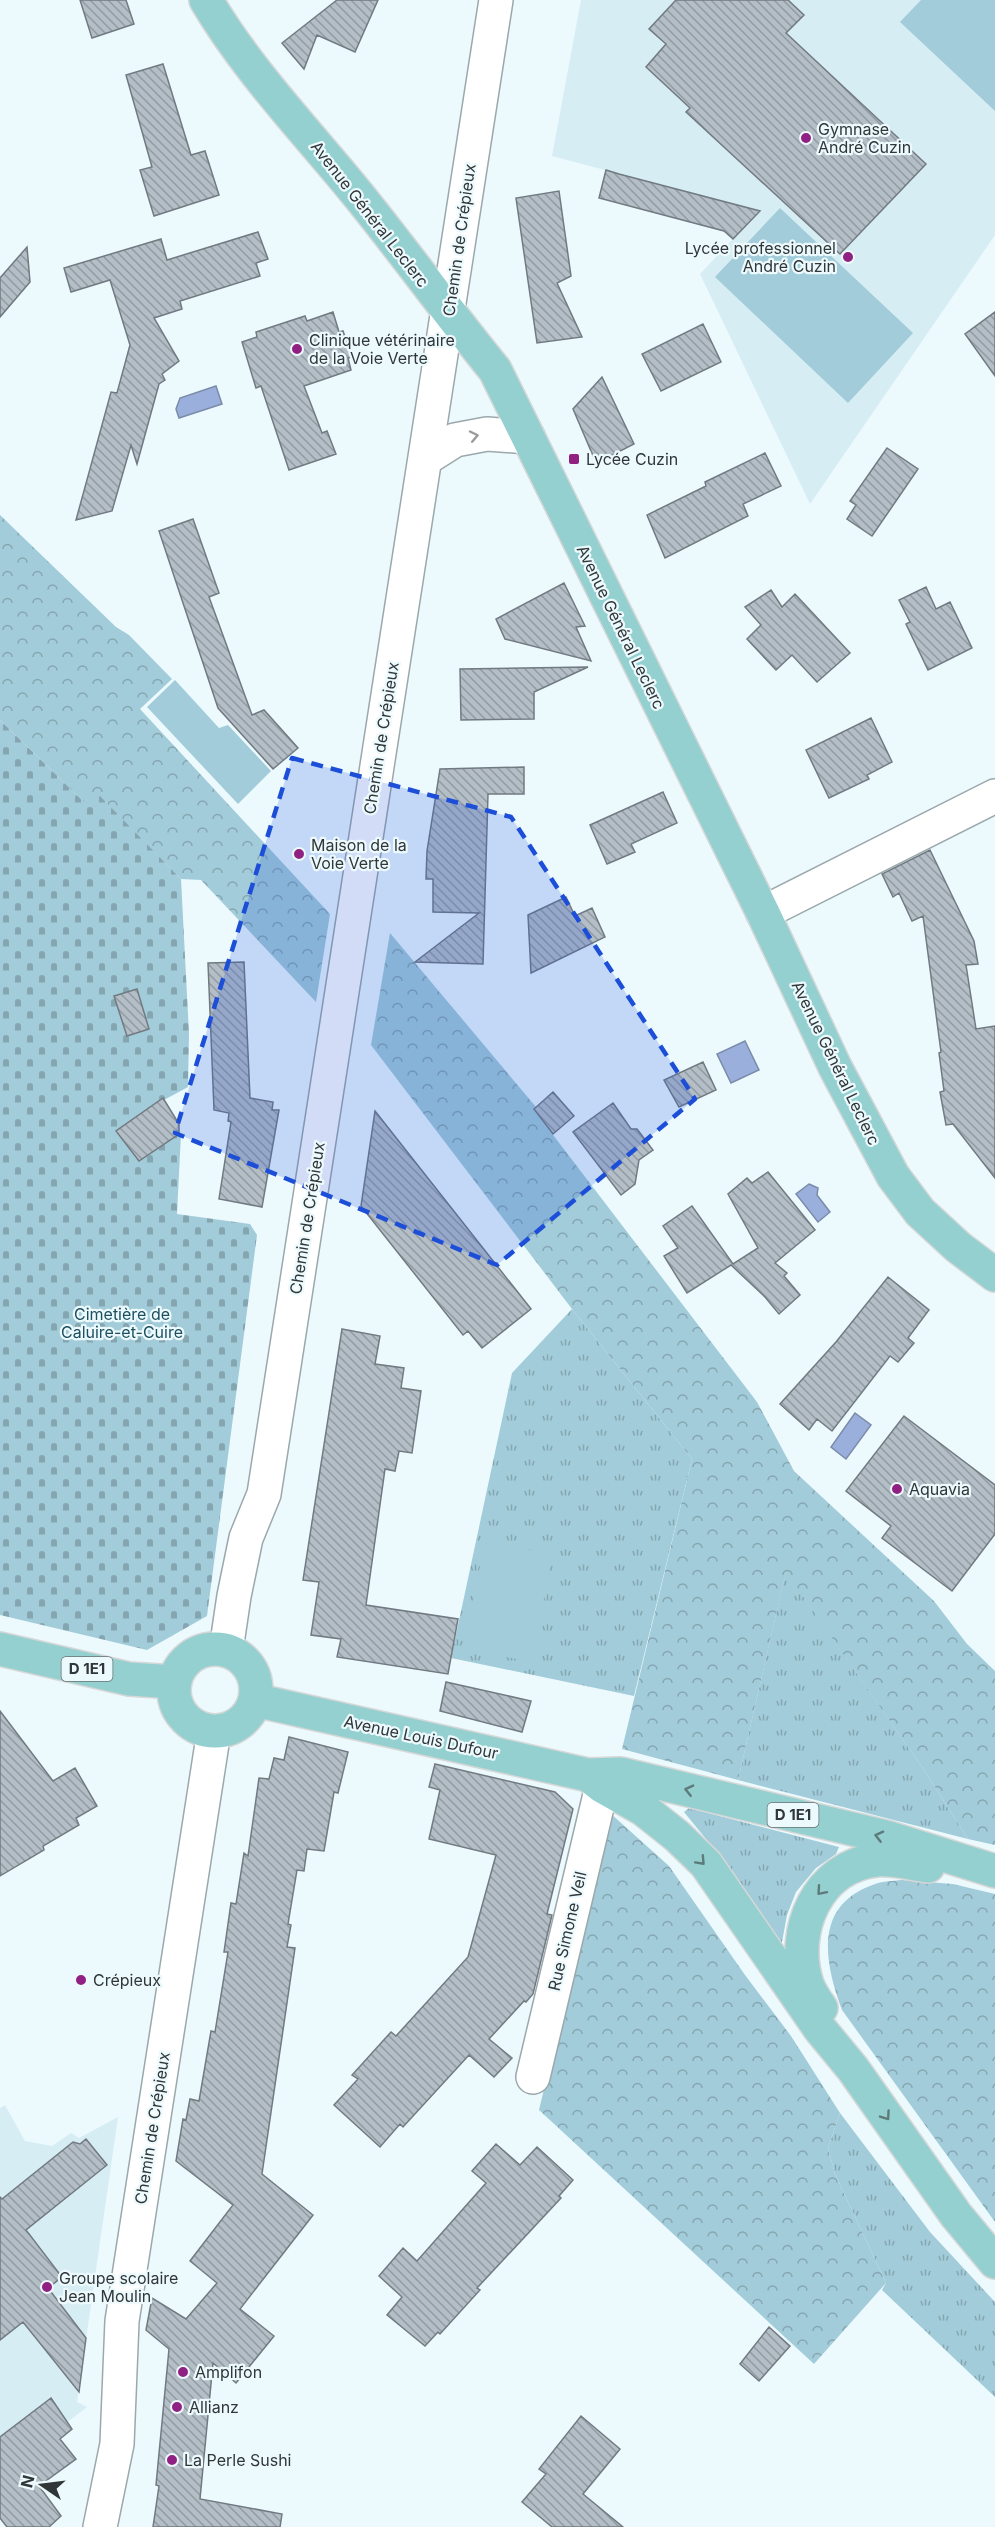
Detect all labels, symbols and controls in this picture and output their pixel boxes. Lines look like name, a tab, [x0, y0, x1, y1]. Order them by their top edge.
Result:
place label: Gymnase André Cuzin	[818, 119, 911, 157]
marker: Gymnase André Cuzin	[799, 131, 813, 145]
street label: Avenue Général Leclerc	[307, 137, 433, 291]
street label: Chemin de Crépieux	[438, 162, 480, 318]
place label: Lycée professionnel André Cuzin	[685, 238, 836, 276]
marker: Lycée professionnel André Cuzin	[841, 250, 855, 264]
place label: Clinique vétérinaire de la Voie Verte	[309, 330, 455, 368]
marker: Clinique vétérinaire de la Voie Verte	[290, 342, 304, 356]
one-way arrow	[469, 431, 479, 444]
place label: Lycée Cuzin	[586, 449, 678, 469]
marker: Lycée Cuzin	[567, 452, 581, 466]
street label: Avenue Général Leclerc	[573, 542, 669, 712]
street label: Chemin de Crépieux	[359, 660, 403, 816]
place label: Maison de la Voie Verte	[311, 835, 407, 873]
marker: Maison de la Voie Verte	[292, 847, 306, 861]
street label: Avenue Général Leclerc	[788, 978, 884, 1148]
street label: Chemin de Crépieux	[285, 1140, 329, 1296]
park label: Cimetière de Caluire-et-Cuire	[61, 1304, 183, 1342]
place label: Aquavia	[909, 1479, 970, 1499]
marker: Aquavia	[890, 1482, 904, 1496]
road number: D 1E1	[62, 1657, 112, 1681]
street label: Avenue Louis Dufour	[342, 1711, 500, 1763]
one-way arrow	[684, 1784, 694, 1797]
road number: D 1E1	[768, 1803, 818, 1827]
one-way arrow	[874, 1830, 884, 1843]
one-way arrow	[694, 1854, 705, 1864]
street label: Rue Simone Veil	[544, 1869, 590, 1993]
one-way arrow	[817, 1884, 828, 1895]
place label: Crépieux	[93, 1970, 161, 1990]
marker: Crépieux	[74, 1973, 88, 1987]
street label: Chemin de Crépieux	[130, 2050, 174, 2206]
one-way arrow	[879, 2110, 890, 2121]
place label: Groupe scolaire Jean Moulin	[59, 2268, 178, 2306]
marker: Groupe scolaire Jean Moulin	[40, 2280, 54, 2294]
place label: Amplifon	[195, 2362, 262, 2382]
marker: Amplifon	[176, 2365, 190, 2379]
place label: Allianz	[189, 2397, 239, 2417]
marker: Allianz	[170, 2400, 184, 2414]
place label: La Perle Sushi	[184, 2450, 291, 2470]
marker: La Perle Sushi	[165, 2453, 179, 2467]
north arrow	[12, 2455, 72, 2515]
text: N	[16, 2473, 39, 2490]

